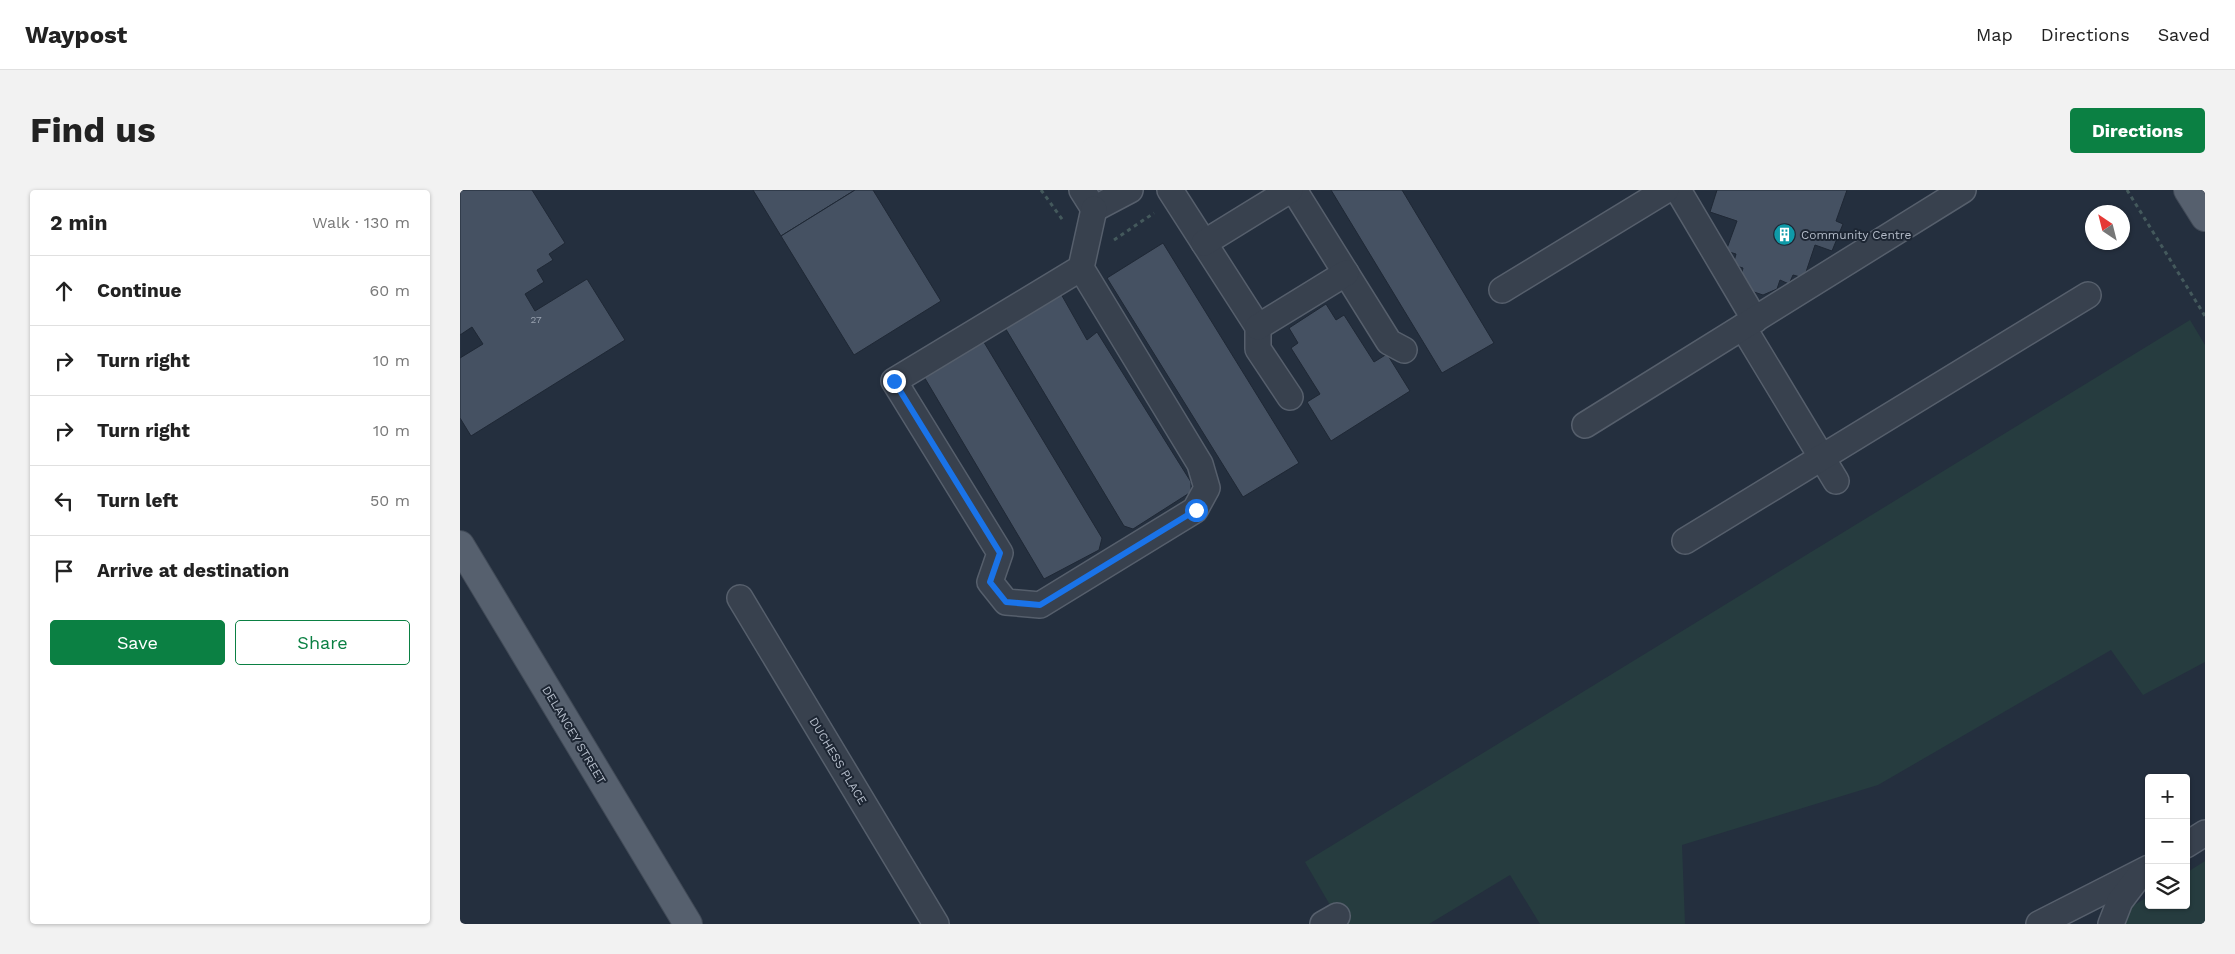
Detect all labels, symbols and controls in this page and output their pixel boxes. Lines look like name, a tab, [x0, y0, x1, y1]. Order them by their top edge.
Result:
text: Waypost	[25, 21, 127, 49]
text: Map	[1976, 24, 2013, 45]
text: Directions	[2041, 24, 2130, 45]
text: Saved	[2158, 24, 2210, 45]
button: Directions	[2070, 108, 2205, 153]
text: Find us	[30, 109, 156, 151]
north arrow	[2085, 205, 2130, 250]
text: 2 min	[50, 210, 107, 235]
text: Walk · 130 m	[312, 213, 410, 232]
building icon: Community Centre	[1773, 223, 1797, 247]
place label: Community Centre	[1801, 228, 1912, 242]
icon: ahead	[50, 277, 78, 305]
text: Continue	[97, 279, 181, 302]
text: 60 m	[370, 281, 410, 300]
house number: 27	[530, 314, 542, 325]
icon: right	[50, 347, 78, 375]
text: Turn right	[97, 349, 190, 372]
text: 10 m	[373, 351, 410, 370]
route end	[883, 370, 906, 393]
icon: right	[50, 417, 78, 445]
text: Turn right	[97, 419, 190, 442]
text: 10 m	[373, 421, 410, 440]
icon: left	[50, 487, 78, 515]
text: Turn left	[97, 489, 178, 512]
text: 50 m	[370, 491, 410, 510]
route start	[1185, 499, 1208, 522]
icon: arrive	[50, 557, 78, 585]
text: Arrive at destination	[97, 559, 289, 582]
button: Save	[50, 620, 225, 665]
button: Share	[235, 620, 410, 665]
street label: DELANCEY STREET	[539, 684, 609, 786]
street label: DUCHESS PLACE	[806, 715, 870, 807]
map controls	[2145, 774, 2190, 909]
button: +	[2145, 774, 2190, 819]
button: −	[2145, 819, 2190, 864]
button: layers	[2145, 864, 2190, 909]

